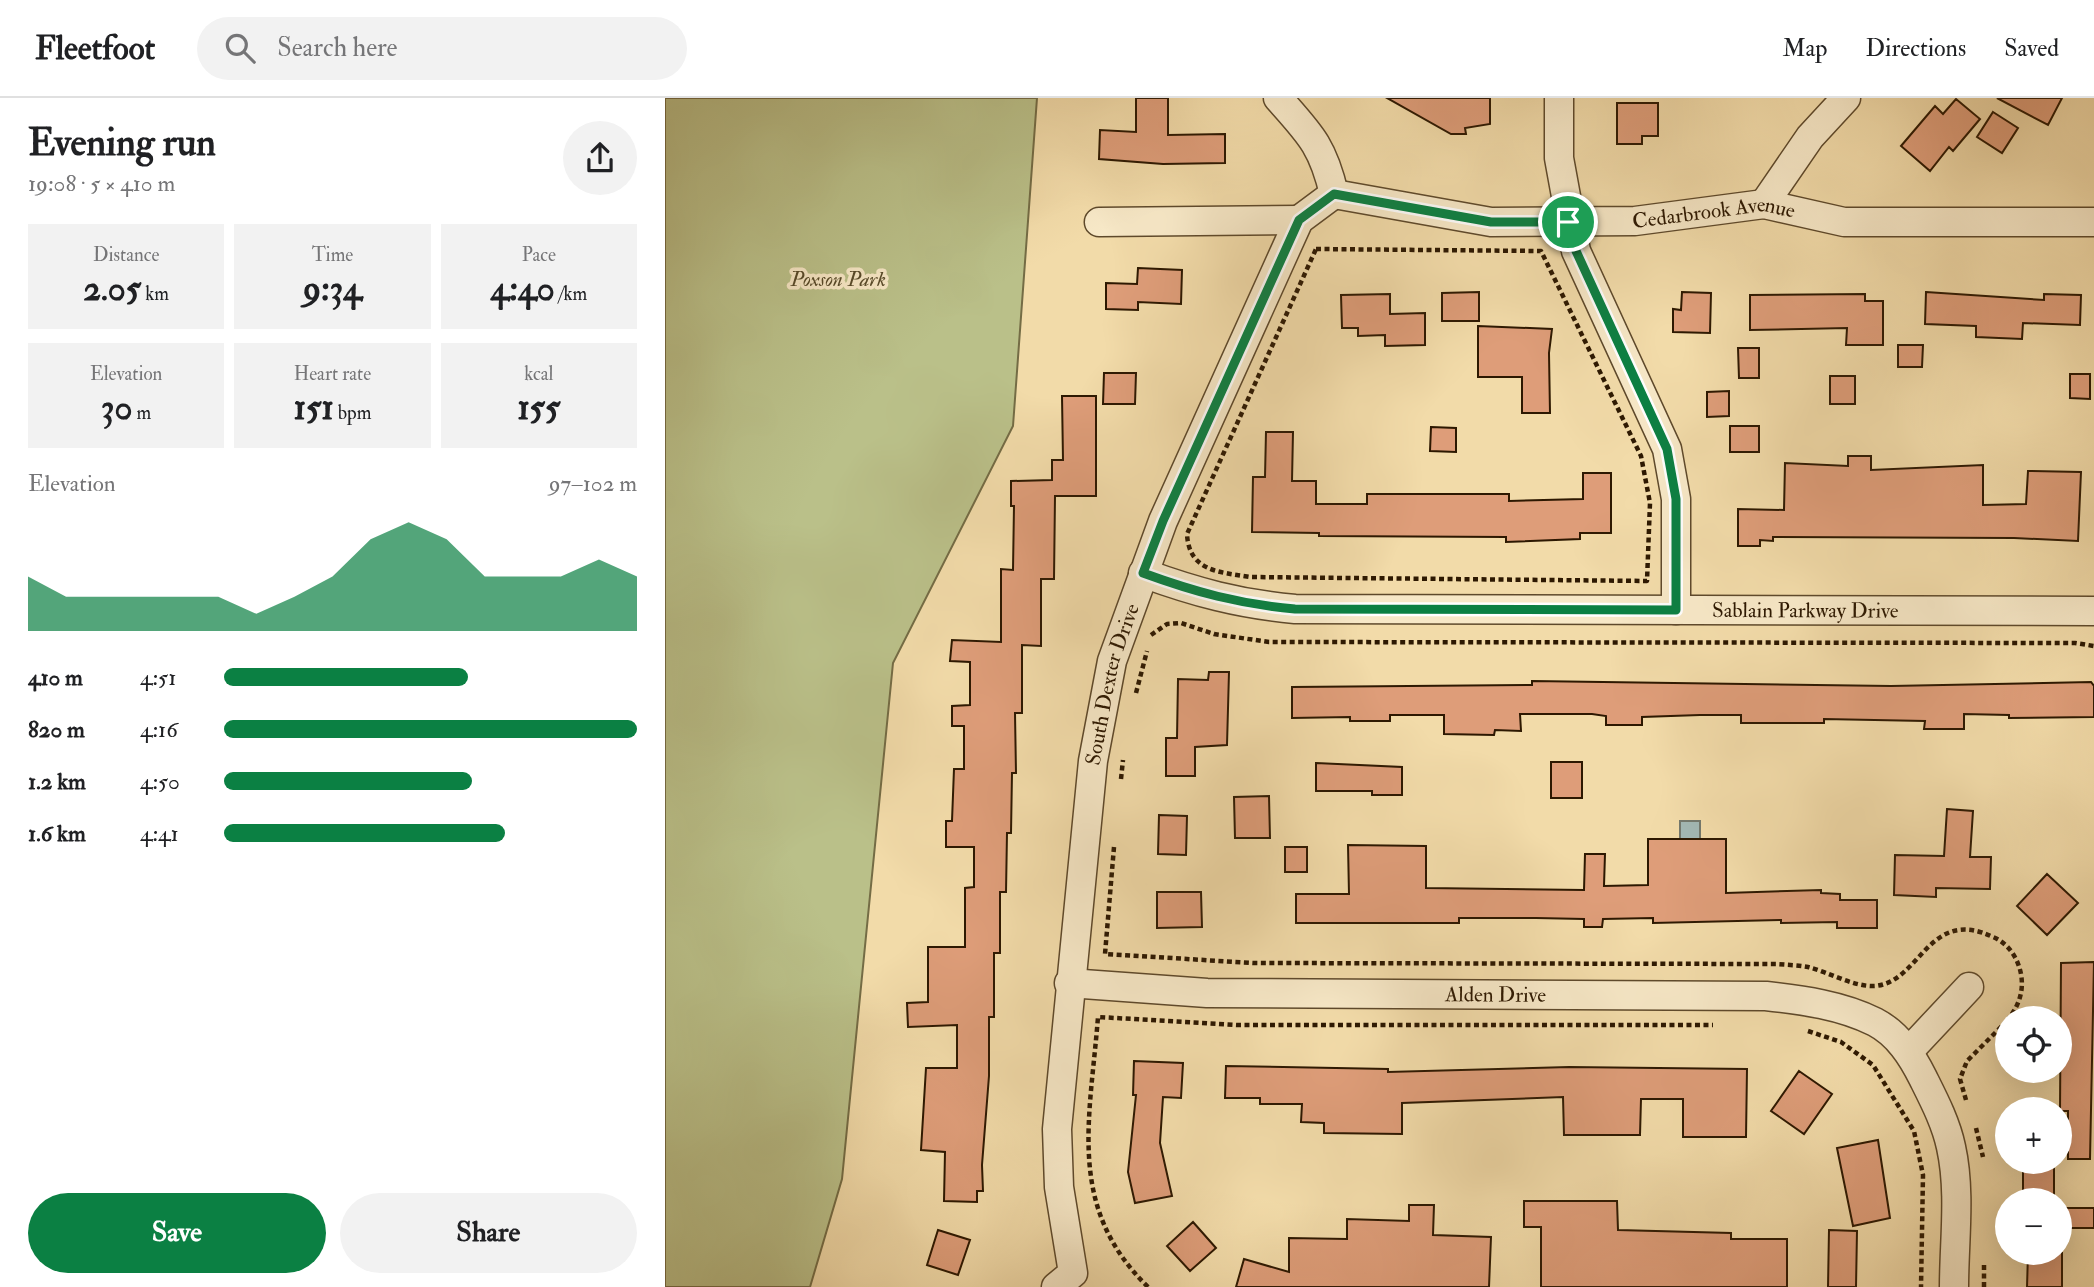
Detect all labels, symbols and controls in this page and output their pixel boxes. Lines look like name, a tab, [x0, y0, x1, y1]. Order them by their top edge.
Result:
search box	[197, 17, 687, 80]
text: Fleetfoot	[35, 28, 155, 69]
icon: search	[221, 29, 259, 67]
text: Search here	[277, 32, 397, 64]
text: Map	[1782, 33, 1827, 64]
text: Directions	[1865, 33, 1966, 64]
text: Saved	[2004, 33, 2059, 64]
text: Evening run	[28, 119, 216, 167]
button: share	[563, 121, 637, 195]
text: 19:08 · 5 × 410 m	[28, 169, 175, 198]
street label: Cedarbrook Avenue	[1631, 191, 1798, 235]
pin	[1538, 192, 1598, 252]
icon: arrive	[1549, 203, 1587, 241]
text: Distance	[93, 243, 159, 267]
text: Time	[312, 243, 353, 267]
text: Pace	[522, 243, 556, 267]
park label: Poxson Park	[789, 266, 886, 293]
text: 2.05	[83, 267, 141, 311]
text: 9:34	[303, 267, 362, 311]
text: 4:40	[490, 267, 555, 311]
text: km	[141, 282, 169, 306]
text: /km	[555, 282, 587, 306]
text: Elevation	[90, 362, 162, 386]
text: Heart rate	[294, 362, 371, 386]
text: kcal	[524, 362, 553, 386]
text: 30	[101, 386, 132, 430]
text: 151	[294, 386, 334, 430]
text: 155	[517, 386, 560, 430]
text: m	[132, 401, 151, 425]
text: bpm	[334, 401, 371, 425]
text: Elevation	[28, 469, 116, 498]
text: 97–102 m	[549, 469, 637, 498]
street label: Sablain Parkway Drive	[1712, 597, 1899, 625]
street label: South Dexter Drive	[1079, 600, 1146, 768]
text: 410 m	[28, 663, 83, 692]
text: 4:51	[140, 663, 176, 692]
text: 820 m	[28, 715, 85, 744]
text: 4:16	[140, 715, 178, 744]
text: 1.2 km	[28, 767, 86, 796]
text: 4:50	[140, 767, 180, 796]
text: 1.6 km	[28, 819, 86, 848]
text: 4:41	[140, 819, 179, 848]
street label: Alden Drive	[1444, 981, 1546, 1009]
map controls	[1995, 1006, 2072, 1265]
button: locate	[1995, 1006, 2072, 1083]
button: +	[1995, 1097, 2072, 1174]
button: −	[1995, 1188, 2072, 1265]
button: Save	[28, 1193, 326, 1273]
button: Share	[340, 1193, 637, 1273]

